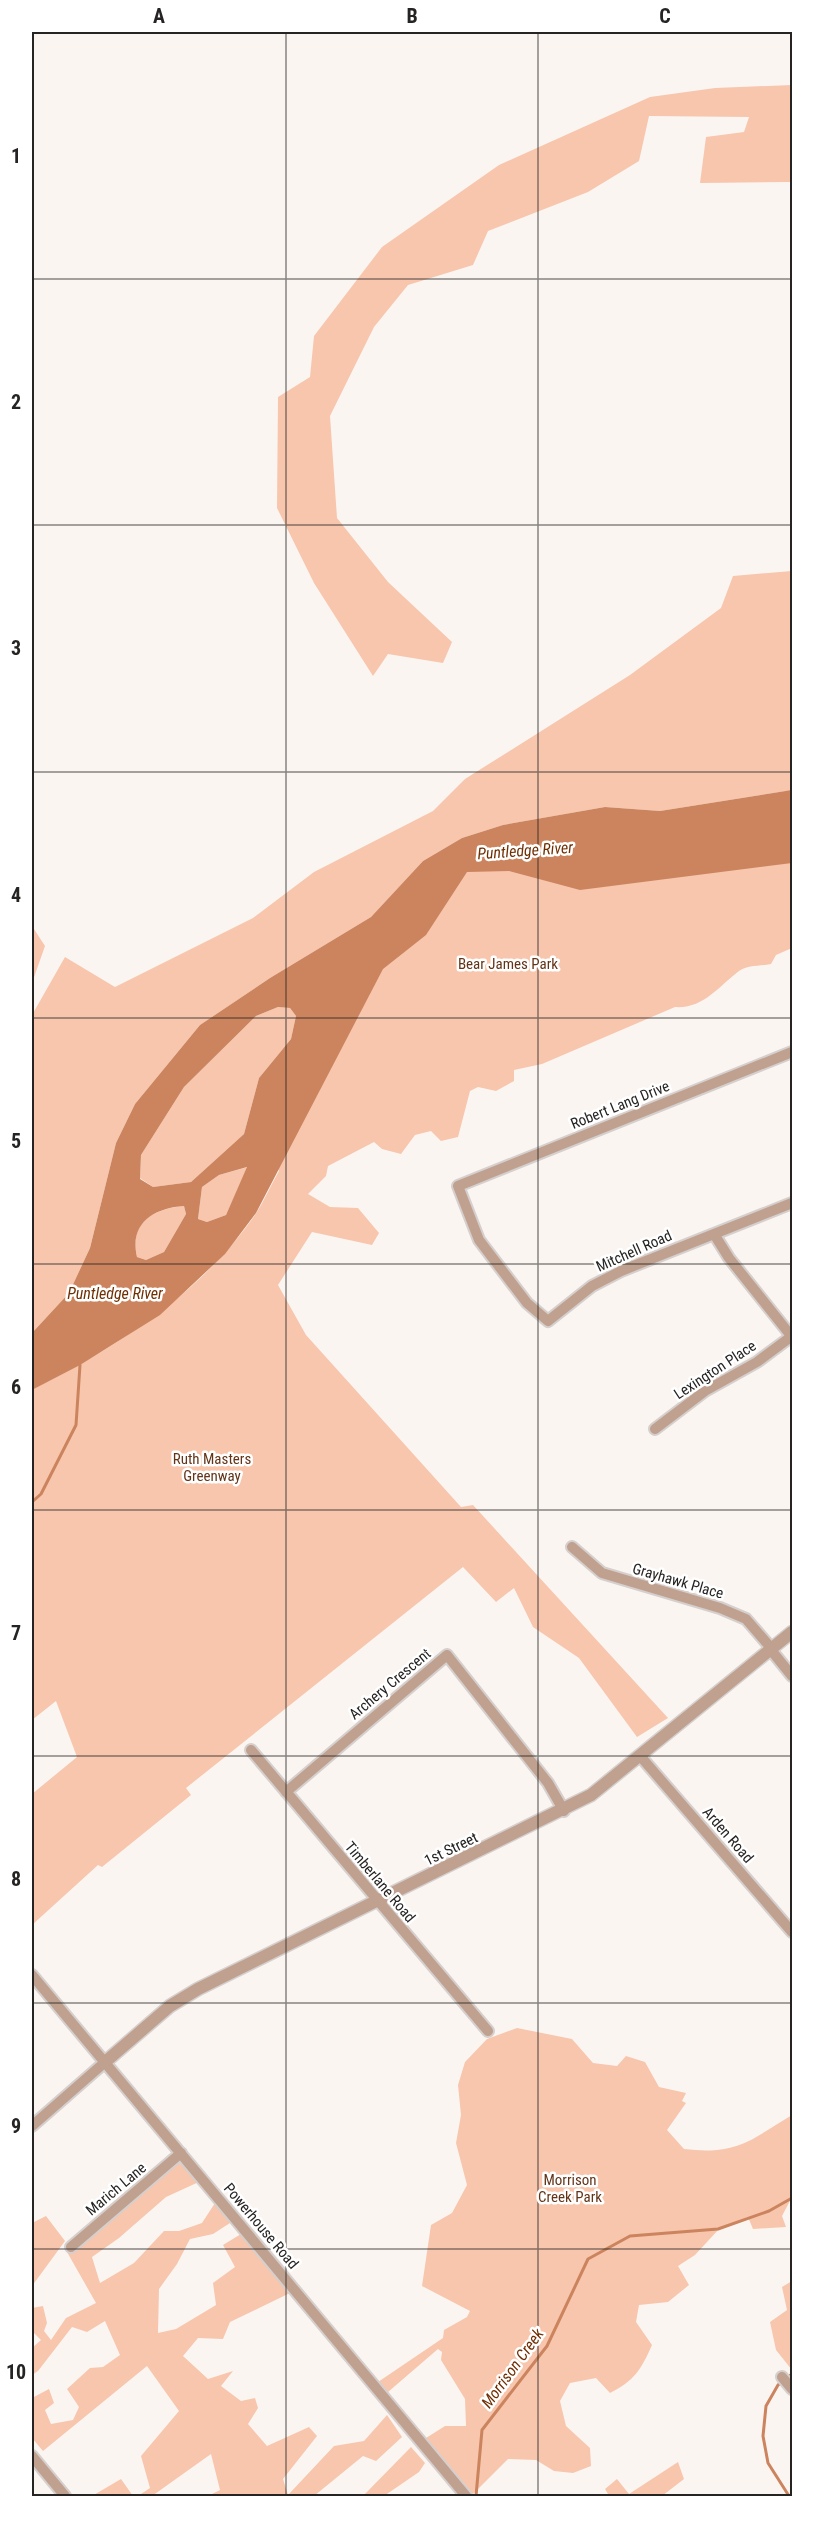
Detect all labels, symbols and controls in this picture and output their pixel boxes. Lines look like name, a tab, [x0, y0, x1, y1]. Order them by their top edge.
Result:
text: A	[153, 4, 165, 28]
text: B	[406, 4, 418, 28]
text: C	[659, 4, 671, 28]
text: 1	[11, 144, 21, 168]
text: 2	[11, 390, 21, 414]
text: 3	[11, 636, 21, 660]
water label: Puntledge River	[477, 838, 575, 863]
text: 4	[11, 883, 21, 907]
park label: Bear James Park	[458, 955, 558, 973]
street label: Robert Lang Drive	[568, 1077, 672, 1133]
text: 5	[11, 1129, 21, 1153]
street label: Mitchell Road	[593, 1226, 675, 1276]
water label: Puntledge River	[67, 1284, 164, 1303]
street label: Lexington Place	[671, 1337, 759, 1403]
text: 6	[11, 1375, 21, 1399]
park label: Ruth Masters Greenway	[173, 1450, 251, 1485]
street label: Grayhawk Place	[630, 1559, 726, 1603]
text: 7	[11, 1621, 21, 1645]
street label: Archery Crescent	[345, 1645, 435, 1723]
street label: Arden Road	[699, 1803, 757, 1867]
street label: 1st Street	[421, 1828, 481, 1870]
street label: Timberlane Road	[341, 1838, 419, 1926]
text: 8	[11, 1867, 21, 1891]
text: 9	[11, 2114, 21, 2138]
street label: Marich Lane	[82, 2159, 150, 2219]
park label: Morrison Creek Park	[538, 2171, 602, 2206]
street label: Powerhouse Road	[220, 2179, 302, 2273]
water label: Morrison Creek	[477, 2324, 548, 2412]
text: 10	[6, 2360, 26, 2384]

